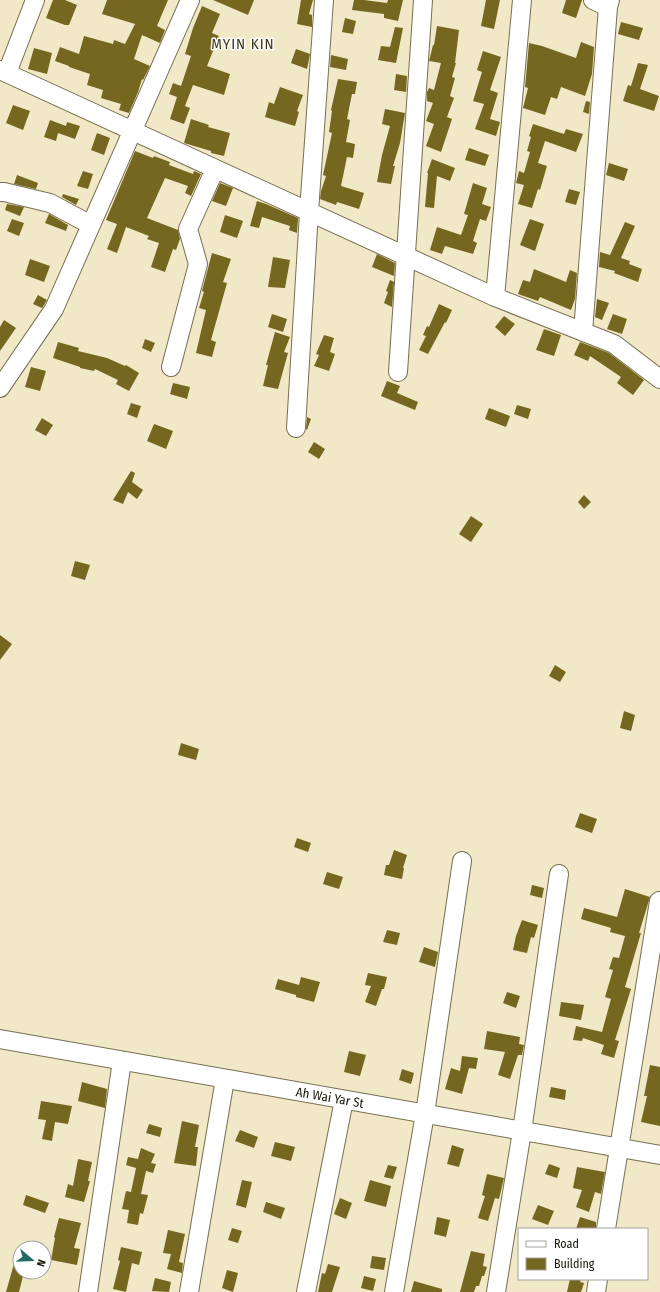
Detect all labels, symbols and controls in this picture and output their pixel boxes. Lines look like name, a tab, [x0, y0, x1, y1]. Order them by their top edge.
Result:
district label: MYIN KIN	[211, 35, 275, 53]
street label: Ah Wai Yar St	[295, 1084, 366, 1111]
legend	[518, 1228, 648, 1280]
text: Road	[554, 1237, 579, 1251]
north arrow	[12, 1240, 52, 1280]
text: Building	[554, 1257, 595, 1271]
text: N	[34, 1258, 48, 1268]

